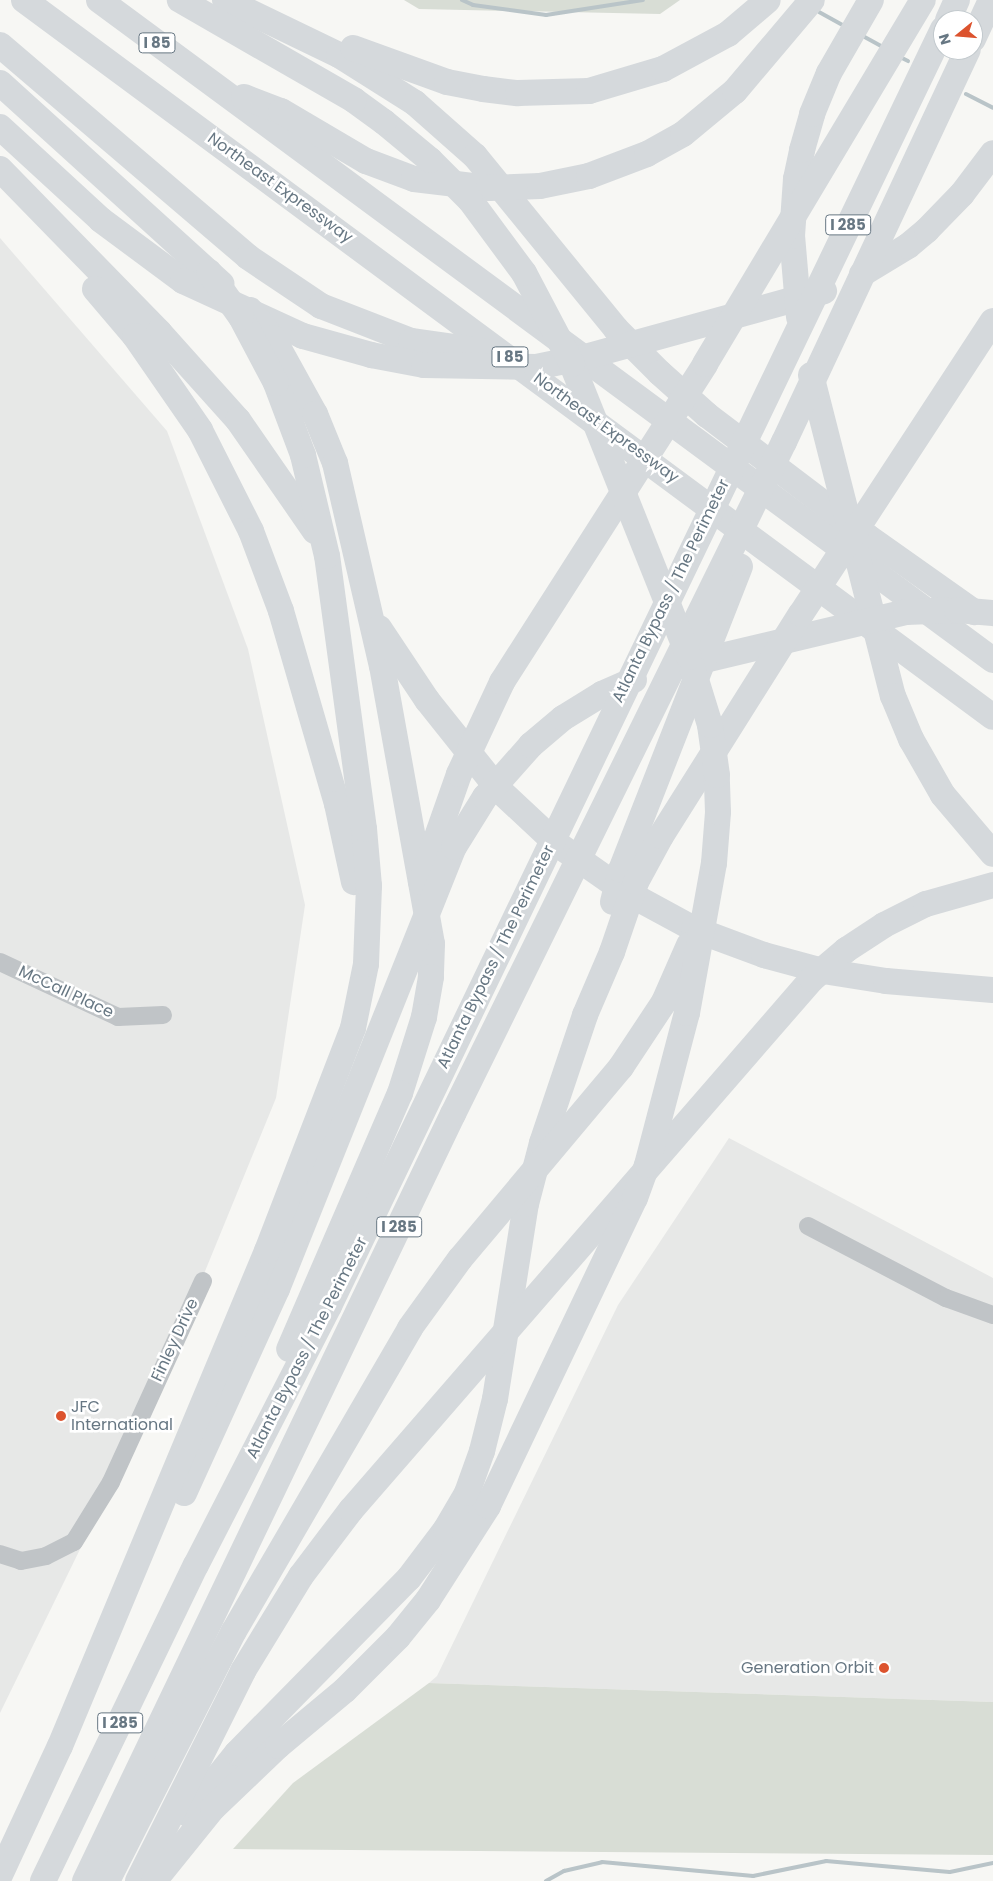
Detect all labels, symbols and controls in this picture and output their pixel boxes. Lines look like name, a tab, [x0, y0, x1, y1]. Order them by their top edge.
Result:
north arrow	[933, 10, 983, 60]
road number: I 85	[138, 30, 176, 56]
text: N	[934, 31, 956, 47]
street label: Northeast Expressway	[204, 129, 356, 247]
road number: I 285	[824, 212, 872, 238]
road number: I 85	[491, 344, 529, 370]
street label: Northeast Expressway	[530, 369, 682, 487]
street label: Atlanta Bypass / The Perimeter	[608, 476, 734, 706]
street label: Atlanta Bypass / The Perimeter	[433, 842, 559, 1072]
street label: McCall Place	[16, 962, 116, 1022]
road number: I 285	[375, 1214, 423, 1240]
street label: Atlanta Bypass / The Perimeter	[243, 1234, 371, 1462]
street label: Finley Drive	[147, 1295, 203, 1385]
place label: JFC International	[71, 1397, 173, 1435]
marker: JFC International	[55, 1410, 67, 1422]
place label: Generation Orbit	[741, 1658, 874, 1678]
marker: Generation Orbit	[878, 1662, 890, 1674]
road number: I 285	[96, 1710, 144, 1736]

